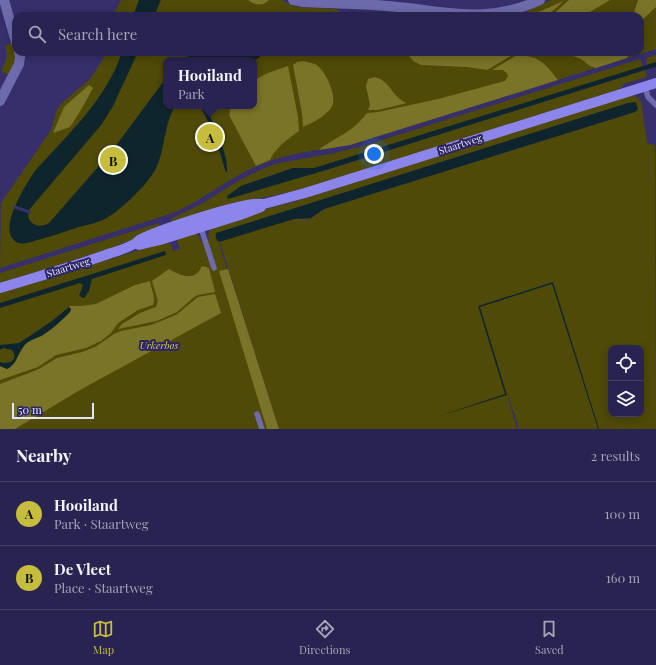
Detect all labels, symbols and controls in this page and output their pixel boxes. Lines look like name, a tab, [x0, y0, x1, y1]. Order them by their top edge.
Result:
search box	[12, 12, 644, 56]
icon: search	[26, 23, 48, 45]
text: Search here	[58, 24, 137, 44]
popup	[163, 57, 257, 109]
text: Hooiland	[178, 65, 242, 85]
text: Park	[178, 85, 205, 102]
pin: A	[197, 122, 223, 152]
street label: Staartweg	[437, 130, 484, 158]
your location	[364, 144, 384, 164]
pin: B	[100, 145, 126, 175]
street label: Staartweg	[45, 254, 92, 280]
park label: Urkerbos	[140, 338, 178, 352]
map controls	[608, 345, 644, 417]
button: locate	[608, 345, 644, 381]
button: layers	[608, 381, 644, 417]
scale bar	[12, 401, 94, 420]
text: 50 m	[18, 402, 42, 417]
text: Nearby	[16, 444, 71, 466]
text: 2 results	[591, 447, 640, 464]
text: Hooiland	[54, 495, 118, 515]
text: A	[25, 505, 33, 522]
text: 100 m	[605, 505, 640, 522]
text: Park · Staartweg	[54, 515, 149, 532]
text: De Vleet	[54, 559, 111, 579]
text: B	[25, 569, 33, 586]
text: 160 m	[606, 569, 640, 586]
text: Place · Staartweg	[54, 579, 153, 596]
tab: Map	[92, 618, 114, 657]
tab: Directions	[299, 618, 350, 657]
tab: Saved	[535, 618, 564, 657]

